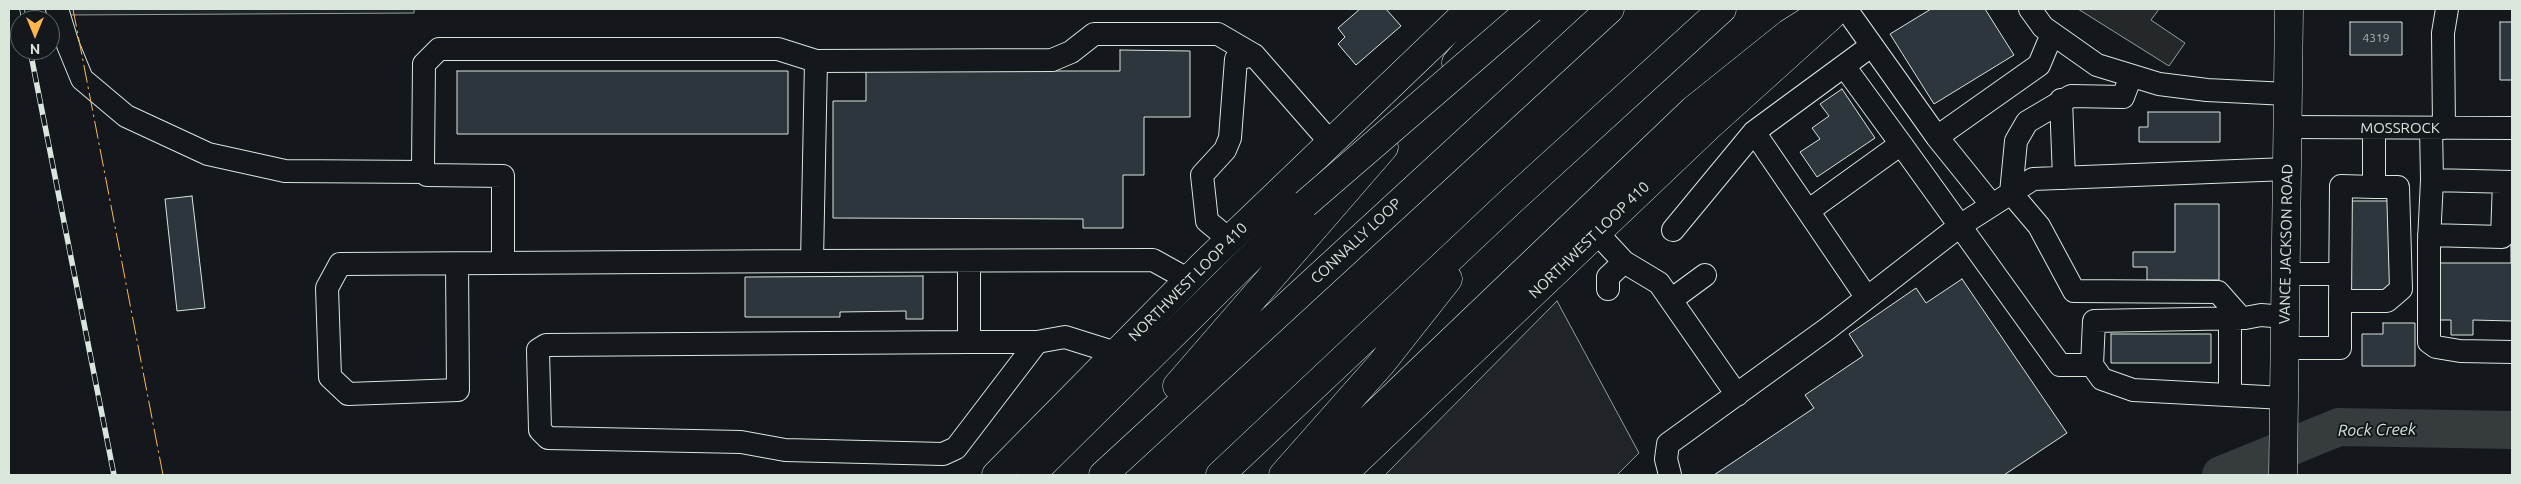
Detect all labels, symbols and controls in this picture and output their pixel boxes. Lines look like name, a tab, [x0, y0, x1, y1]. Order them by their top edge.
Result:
north arrow	[10, 10, 60, 60]
house number: 4319	[2362, 31, 2390, 45]
text: N	[30, 41, 40, 57]
street label: MOSSROCK	[2360, 119, 2440, 137]
street label: VANCE JACKSON ROAD	[2276, 164, 2296, 324]
street label: NORTHWEST LOOP 410	[1525, 178, 1653, 302]
street label: CONNALLY LOOP	[1307, 194, 1405, 288]
street label: NORTHWEST LOOP 410	[1125, 219, 1251, 345]
water label: Rock Creek	[2338, 420, 2416, 440]

